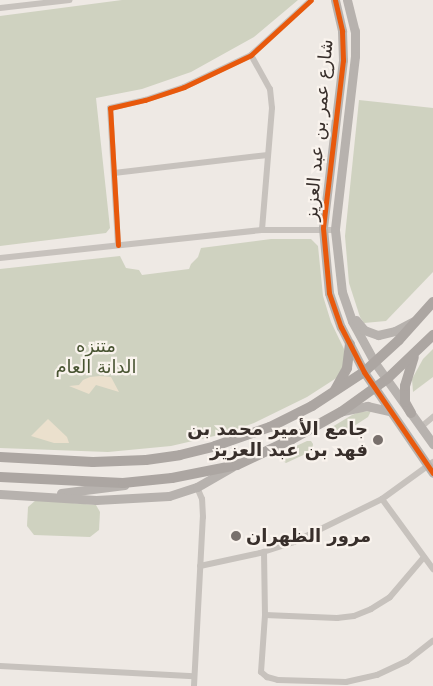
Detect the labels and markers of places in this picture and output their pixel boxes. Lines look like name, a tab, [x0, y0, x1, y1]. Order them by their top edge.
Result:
place label: جامع الأمير محمد بن فهد بن عبد العزيز	[187, 419, 368, 462]
marker: جامع الأمير محمد بن فهد بن عبد العزيز	[372, 434, 384, 446]
place label: مرور الظهران	[246, 525, 371, 547]
marker: مرور الظهران	[230, 530, 242, 542]

